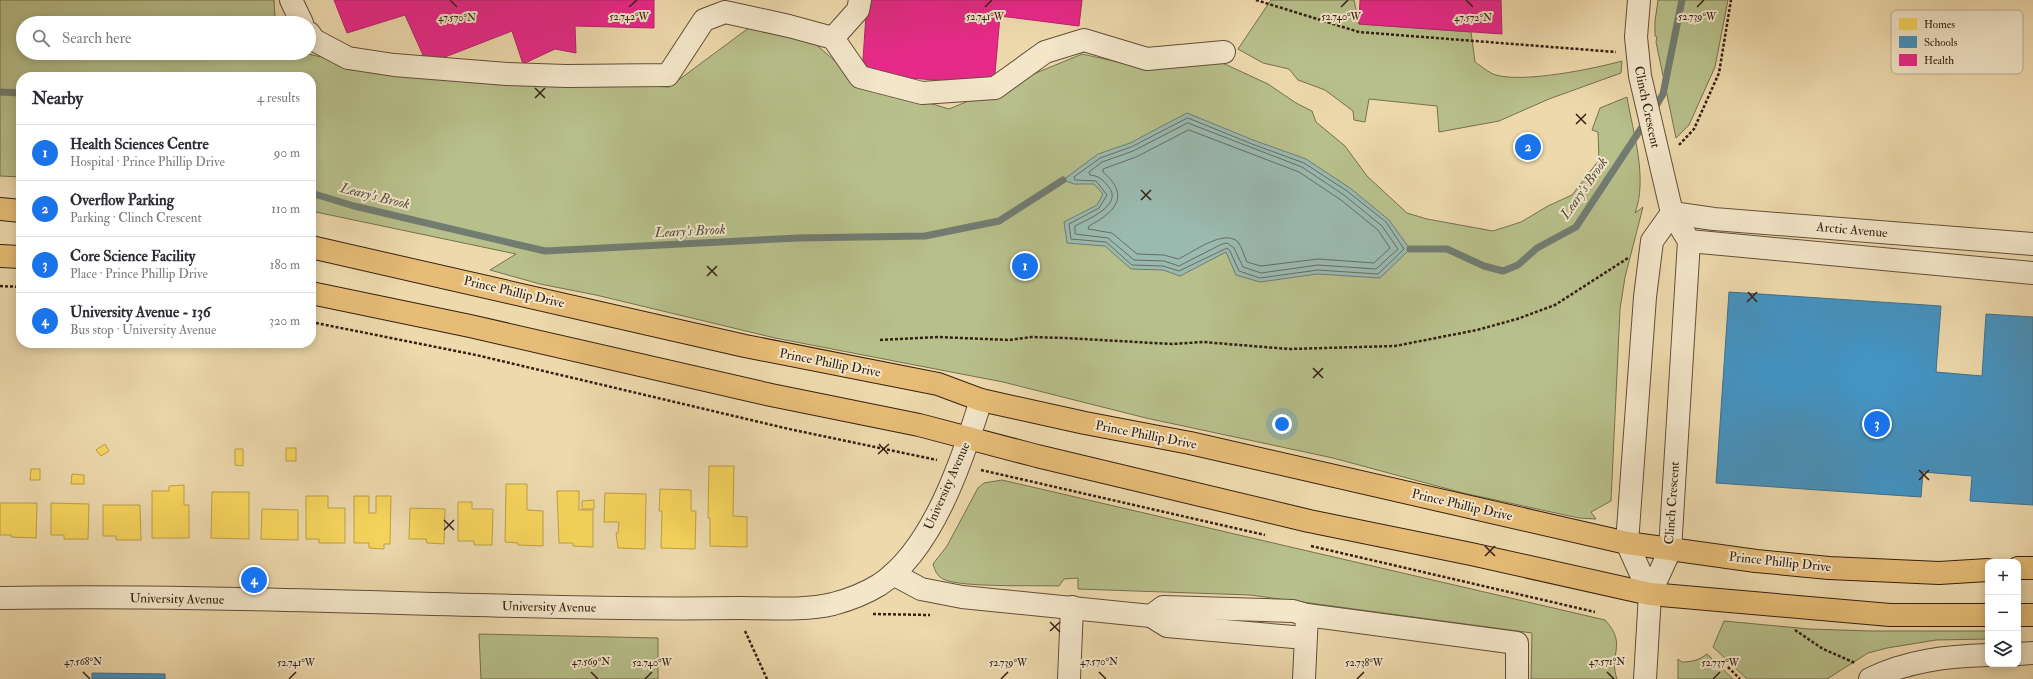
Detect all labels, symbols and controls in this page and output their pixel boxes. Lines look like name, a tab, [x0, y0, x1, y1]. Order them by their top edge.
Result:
legend	[1891, 10, 2023, 74]
text: 52.742°W	[609, 11, 650, 23]
text: 52.741°W	[966, 11, 1005, 23]
text: 52.740°W	[1321, 11, 1362, 23]
text: 52.739°W	[1678, 11, 1717, 23]
text: 47.570°N	[438, 12, 476, 24]
text: 47.572°N	[1454, 12, 1492, 24]
search box	[16, 16, 316, 60]
text: Homes	[1924, 18, 1955, 31]
icon: search	[30, 27, 52, 49]
text: Search here	[62, 29, 131, 48]
text: Schools	[1924, 36, 1958, 49]
text: Health	[1924, 54, 1954, 67]
street label: Clinch Crescent	[1631, 65, 1663, 149]
text: Nearby	[32, 88, 83, 109]
text: 4 results	[257, 90, 300, 106]
pin: 2	[1515, 132, 1541, 162]
text: Health Sciences Centre	[70, 135, 209, 154]
text: 1	[43, 145, 47, 161]
text: 90 m	[274, 145, 300, 161]
text: Hospital · Prince Phillip Drive	[70, 154, 225, 170]
water label: Leary's Brook	[1556, 154, 1611, 223]
water label: Leary's Brook	[337, 179, 412, 213]
text: Overflow Parking	[70, 191, 174, 210]
text: 2	[42, 201, 48, 217]
text: 110 m	[271, 201, 300, 217]
text: Parking · Clinch Crescent	[70, 210, 202, 226]
street label: Arctic Avenue	[1815, 219, 1889, 241]
water label: Leary's Brook	[653, 221, 726, 241]
text: Core Science Facility	[70, 247, 195, 266]
pin: 1	[1012, 251, 1038, 281]
text: 3	[43, 257, 48, 273]
text: 180 m	[270, 257, 300, 273]
text: Place · Prince Phillip Drive	[70, 266, 208, 282]
street label: Prince Phillip Drive	[462, 273, 566, 312]
text: University Avenue - 136	[70, 303, 210, 322]
text: 4	[41, 313, 49, 329]
text: 320 m	[269, 313, 300, 329]
text: Bus stop · University Avenue	[70, 322, 217, 338]
street label: Prince Phillip Drive	[778, 345, 883, 382]
pin: 3	[1864, 409, 1890, 439]
your location	[1272, 414, 1292, 434]
street label: Prince Phillip Drive	[1094, 417, 1199, 454]
street label: University Avenue	[920, 439, 975, 533]
street label: Clinch Crescent	[1661, 461, 1683, 545]
street label: Prince Phillip Drive	[1410, 486, 1514, 525]
street label: Prince Phillip Drive	[1728, 549, 1833, 576]
map controls	[1985, 559, 2021, 667]
button: +	[1985, 559, 2021, 595]
pin: 4	[241, 565, 267, 595]
street label: University Avenue	[130, 590, 225, 609]
button: −	[1985, 595, 2021, 631]
street label: University Avenue	[502, 598, 597, 617]
button: layers	[1985, 631, 2021, 667]
text: 47.568°N	[64, 656, 102, 668]
text: 47.569°N	[572, 656, 610, 668]
text: 47.570°N	[1080, 656, 1118, 668]
text: 47.571°N	[1589, 656, 1625, 668]
text: 52.741°W	[277, 657, 316, 669]
text: 52.740°W	[632, 657, 673, 669]
text: 52.739°W	[989, 657, 1028, 669]
text: 52.738°W	[1345, 657, 1384, 669]
text: 52.737°W	[1701, 657, 1740, 669]

